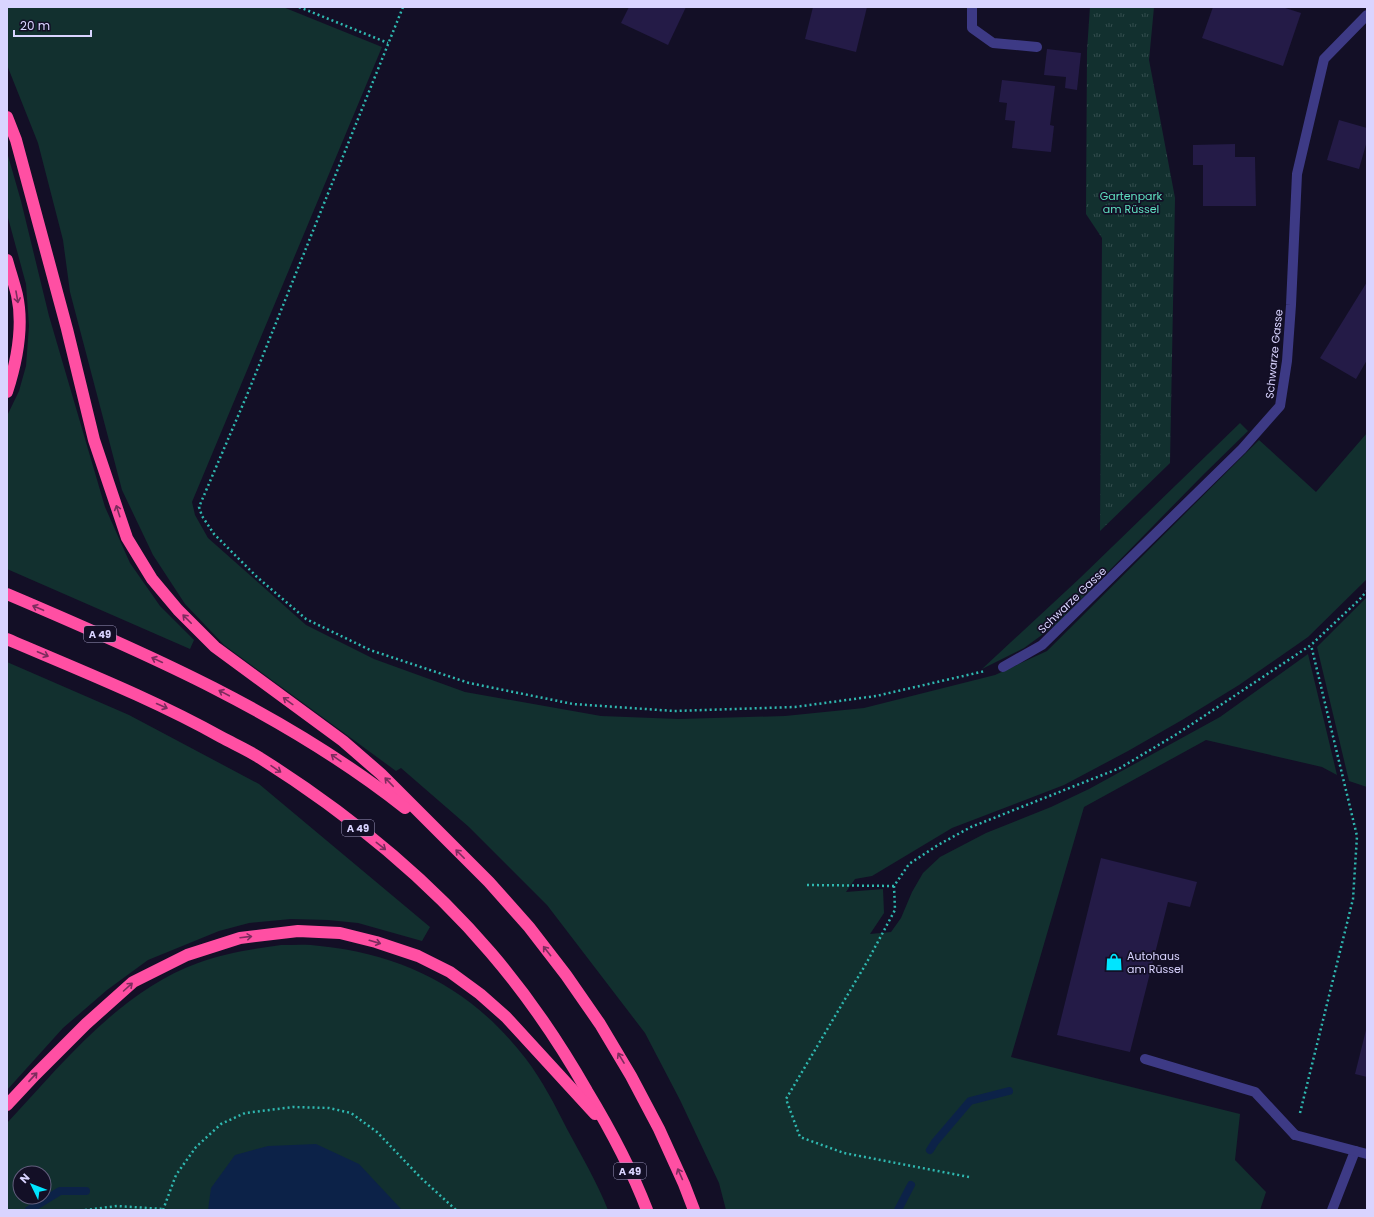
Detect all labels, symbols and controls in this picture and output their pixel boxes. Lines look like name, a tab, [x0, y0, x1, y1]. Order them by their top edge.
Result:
scale bar	[14, 12, 91, 38]
text: 20 m	[20, 17, 50, 34]
park label: Gartenpark am Rüssel	[1100, 188, 1163, 217]
one-way arrow	[13, 291, 21, 304]
street label: Schwarze Gasse	[1261, 308, 1287, 399]
one-way arrow	[114, 504, 121, 517]
street label: Schwarze Gasse	[1034, 563, 1110, 637]
one-way arrow	[33, 603, 45, 611]
one-way arrow	[182, 614, 192, 624]
road number: A 49	[84, 626, 116, 642]
one-way arrow	[37, 651, 49, 659]
one-way arrow	[152, 656, 164, 663]
one-way arrow	[218, 688, 230, 696]
one-way arrow	[282, 697, 293, 705]
one-way arrow	[156, 703, 168, 711]
one-way arrow	[330, 754, 341, 762]
one-way arrow	[270, 765, 281, 773]
one-way arrow	[384, 777, 394, 787]
road number: A 49	[342, 820, 374, 836]
one-way arrow	[375, 841, 386, 850]
one-way arrow	[455, 850, 465, 859]
one-way arrow	[239, 933, 252, 941]
one-way arrow	[368, 939, 381, 946]
one-way arrow	[543, 945, 552, 956]
place label: Autohaus am Rüssel	[1127, 948, 1183, 977]
shop icon: Autohaus am Rüssel	[1104, 952, 1124, 972]
one-way arrow	[122, 983, 132, 992]
one-way arrow	[616, 1052, 624, 1064]
one-way arrow	[29, 1072, 38, 1082]
road number: A 49	[614, 1163, 646, 1179]
north arrow	[12, 1165, 52, 1205]
one-way arrow	[675, 1168, 683, 1180]
text: N	[16, 1170, 33, 1187]

